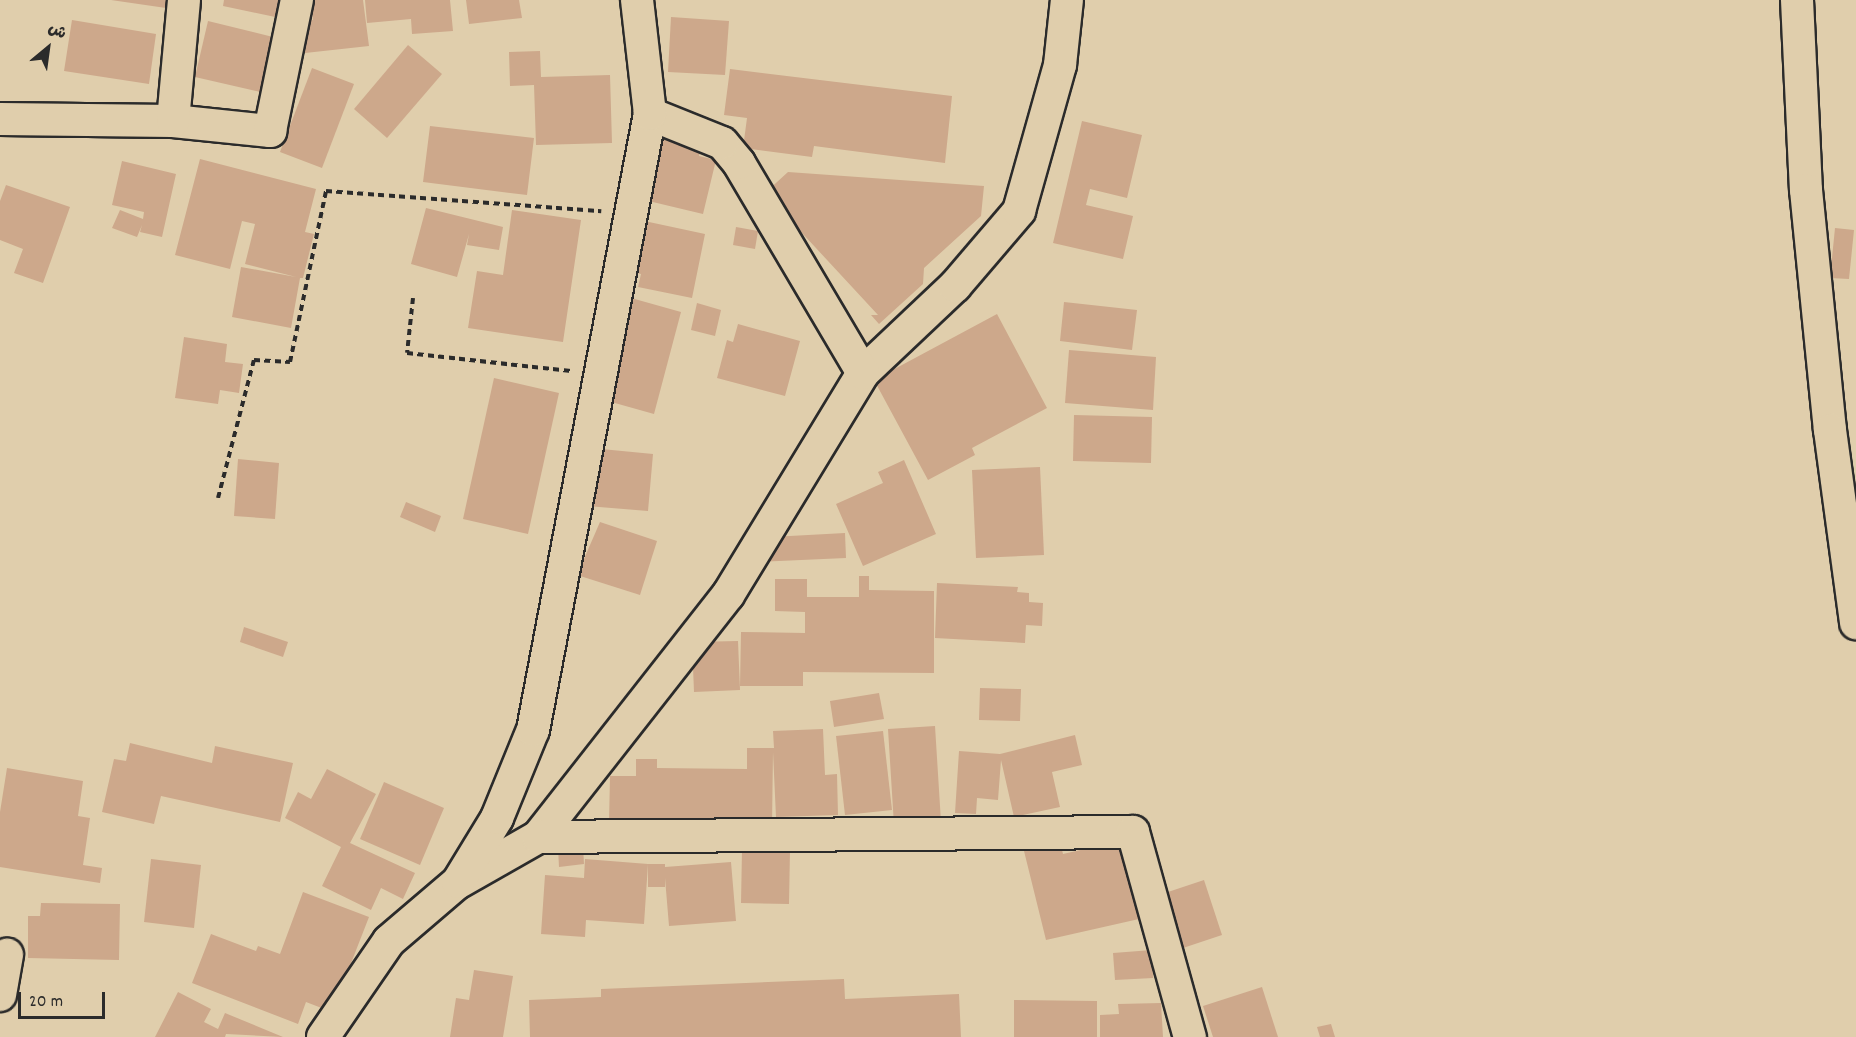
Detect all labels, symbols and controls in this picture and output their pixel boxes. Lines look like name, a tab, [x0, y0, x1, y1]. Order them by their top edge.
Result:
text: ش	[44, 17, 70, 46]
north arrow	[18, 18, 78, 78]
scale bar	[21, 980, 108, 1018]
text: 20 m	[29, 990, 63, 1015]

